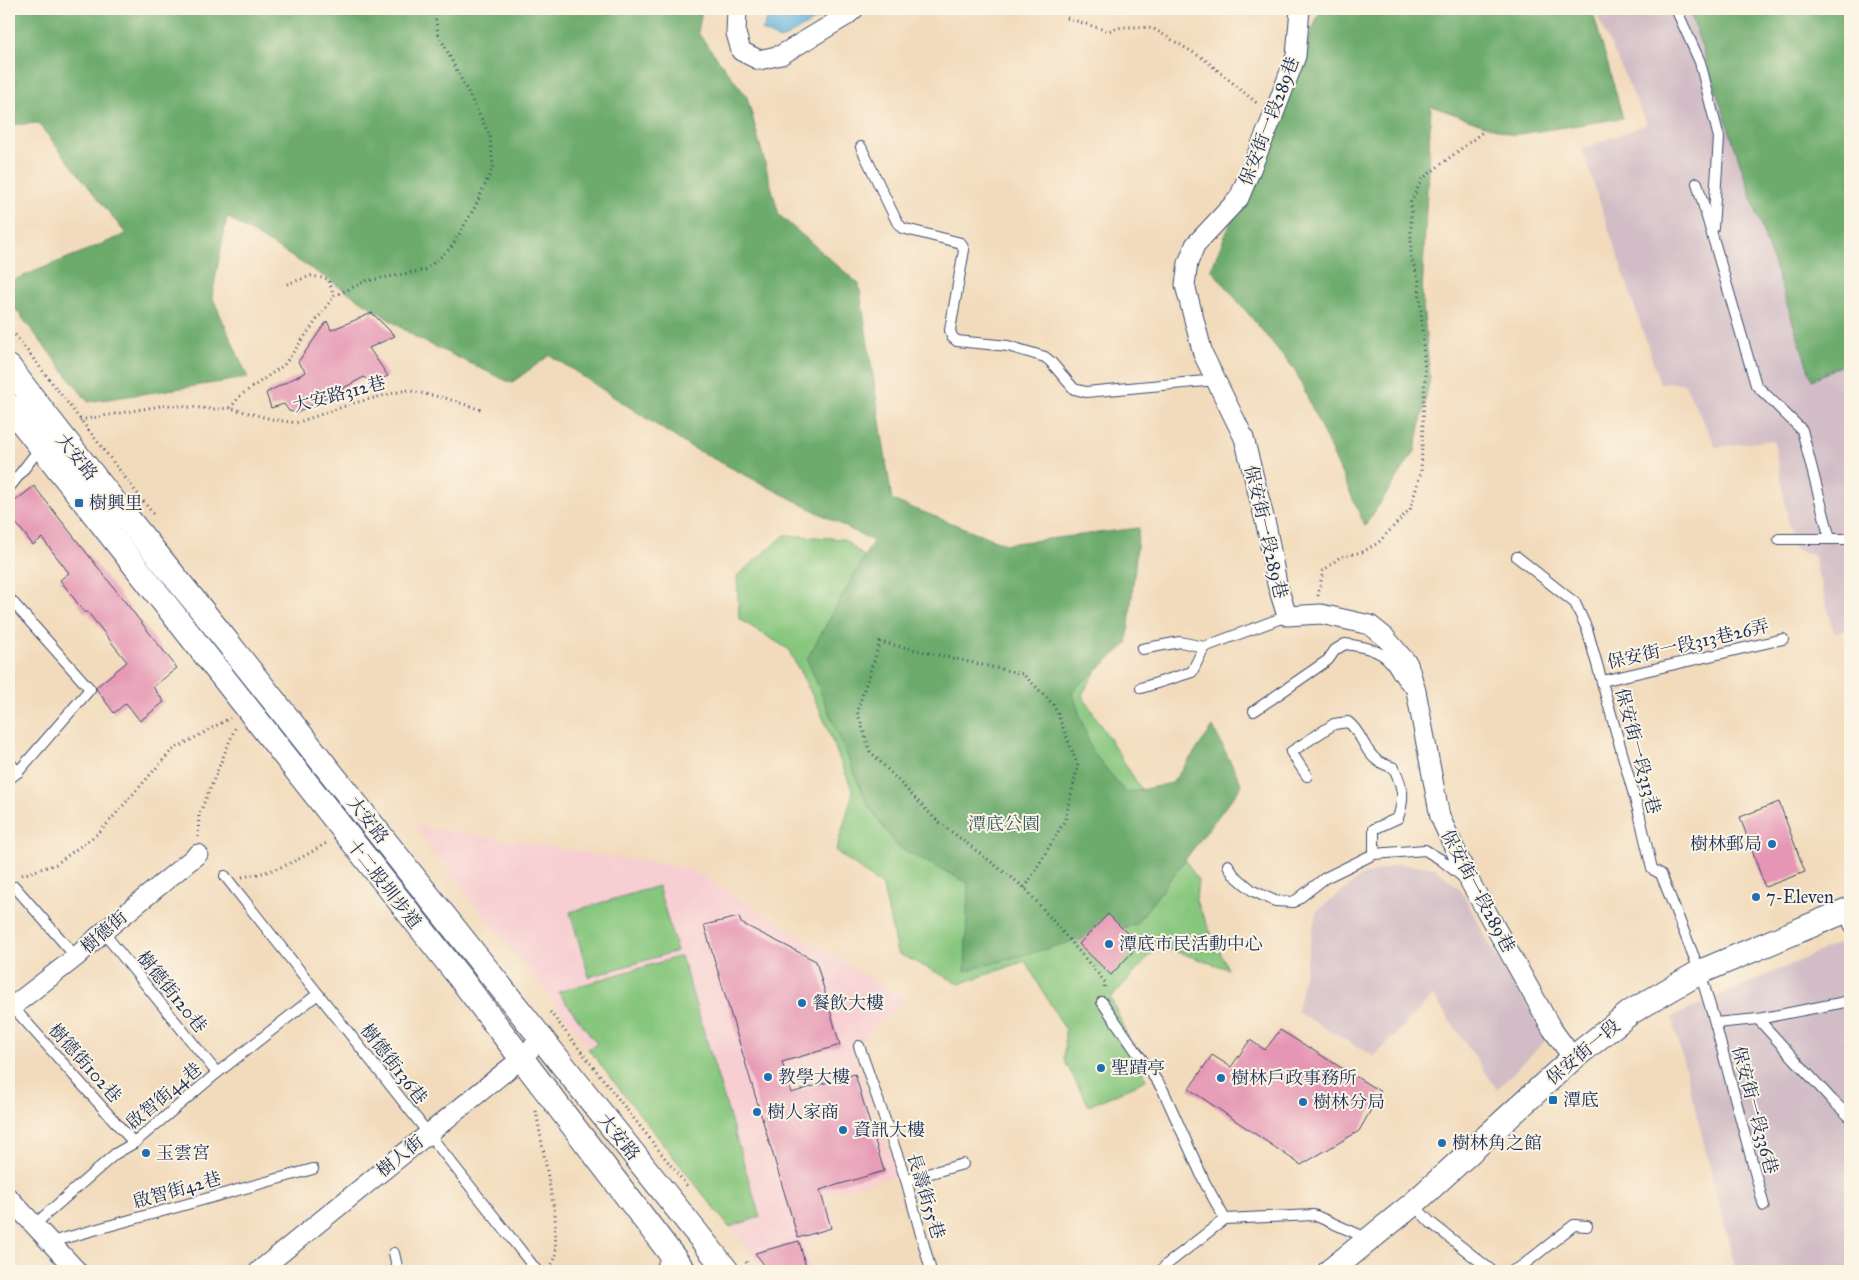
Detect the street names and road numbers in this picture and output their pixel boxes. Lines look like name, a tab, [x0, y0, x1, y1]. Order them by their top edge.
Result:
street label: 保安街一段289巷	[1234, 54, 1304, 188]
street label: 大安路312巷	[290, 371, 388, 417]
street label: 大安路	[51, 429, 103, 485]
street label: 保安街一段289巷	[1240, 463, 1292, 601]
street label: 保安街一段313巷26弄	[1605, 615, 1771, 673]
street label: 保安街一段313巷	[1611, 686, 1665, 816]
street label: 大安路	[343, 792, 393, 848]
street label: 保安街一段289巷	[1436, 826, 1520, 956]
street label: 十二股圳步道	[342, 835, 426, 933]
street label: 樹德街	[76, 906, 132, 958]
street label: 樹德街120巷	[132, 947, 212, 1037]
street label: 保安街一段	[1541, 1015, 1625, 1089]
street label: 樹德街102巷	[44, 1019, 126, 1107]
street label: 樹德街136巷	[356, 1020, 432, 1108]
street label: 保安街一段336巷	[1727, 1044, 1783, 1176]
street label: 啟智街44巷	[122, 1058, 206, 1134]
street label: 大安路	[593, 1109, 645, 1165]
street label: 樹人街	[372, 1130, 428, 1182]
street label: 長壽街55巷	[903, 1150, 949, 1242]
street label: 啟智街42巷	[130, 1167, 224, 1213]

